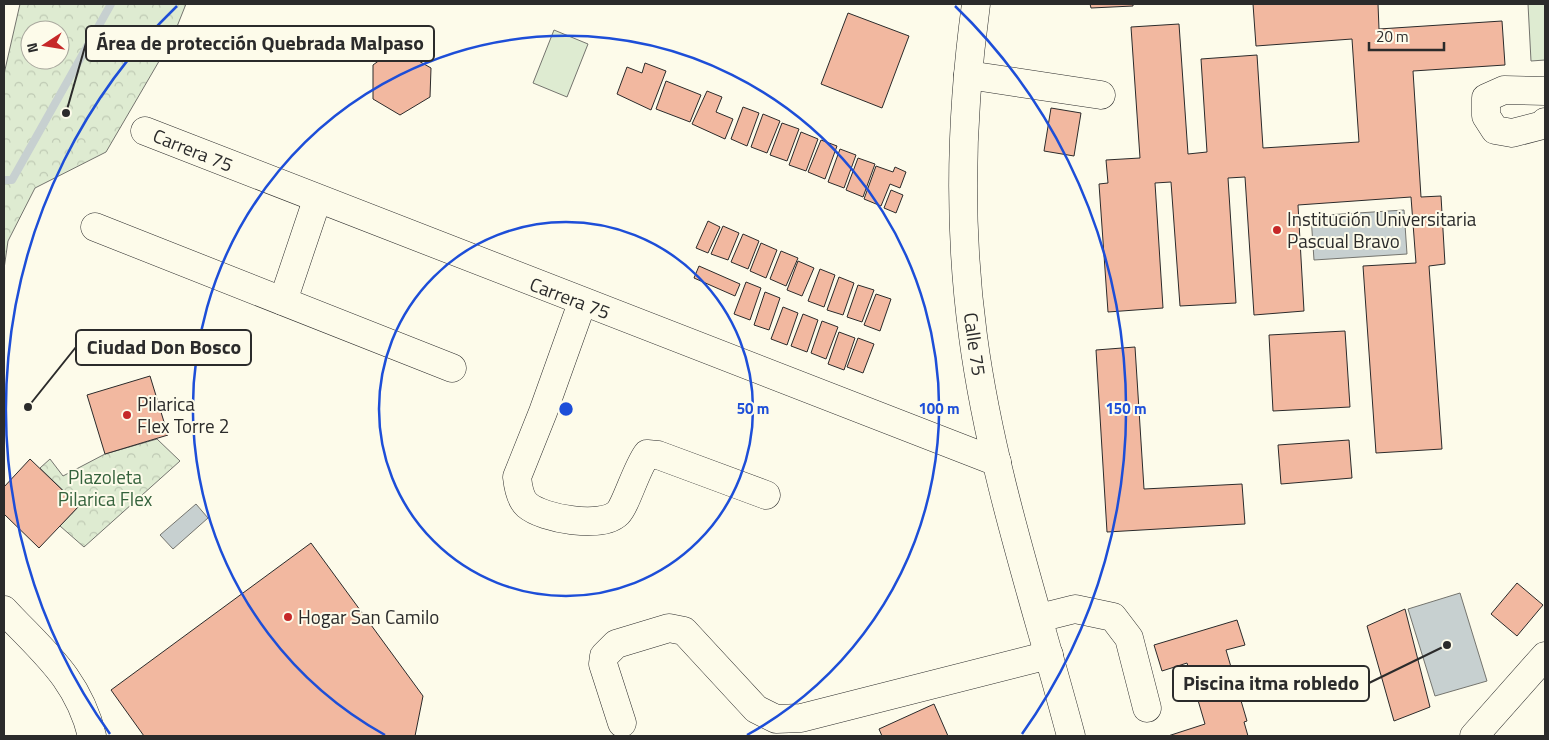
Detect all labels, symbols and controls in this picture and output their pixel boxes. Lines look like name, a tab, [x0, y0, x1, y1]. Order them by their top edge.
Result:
north arrow	[20, 20, 70, 70]
scale bar	[1369, 20, 1444, 52]
text: 20 m	[1376, 25, 1409, 48]
callout: Área de protección Quebrada Malpaso	[86, 26, 434, 61]
text: Área de protección Quebrada Malpaso	[96, 27, 424, 58]
text: N	[21, 41, 43, 55]
street label: Carrera 75	[149, 120, 238, 179]
place label: Institución Universitaria Pascual Bravo	[1287, 204, 1477, 255]
marker: Institución Universitaria Pascual Bravo	[1271, 224, 1283, 236]
street label: Carrera 75	[526, 269, 615, 326]
street label: Calle 75	[957, 310, 994, 377]
callout: Ciudad Don Bosco	[76, 330, 251, 365]
text: Ciudad Don Bosco	[87, 331, 241, 362]
place label: Pilarica Flex Torre 2	[137, 389, 229, 440]
text: 50 m	[737, 397, 769, 420]
text: 100 m	[918, 397, 960, 420]
text: 150 m	[1105, 397, 1147, 420]
centre of rings	[557, 400, 575, 418]
marker: Pilarica Flex Torre 2	[121, 409, 133, 421]
park label: Plazoleta Pilarica Flex	[58, 462, 153, 513]
place label: Hogar San Camilo	[298, 602, 439, 631]
marker: Hogar San Camilo	[282, 611, 294, 623]
callout: Piscina itma robledo	[1173, 666, 1369, 701]
text: Piscina itma robledo	[1183, 667, 1359, 698]

